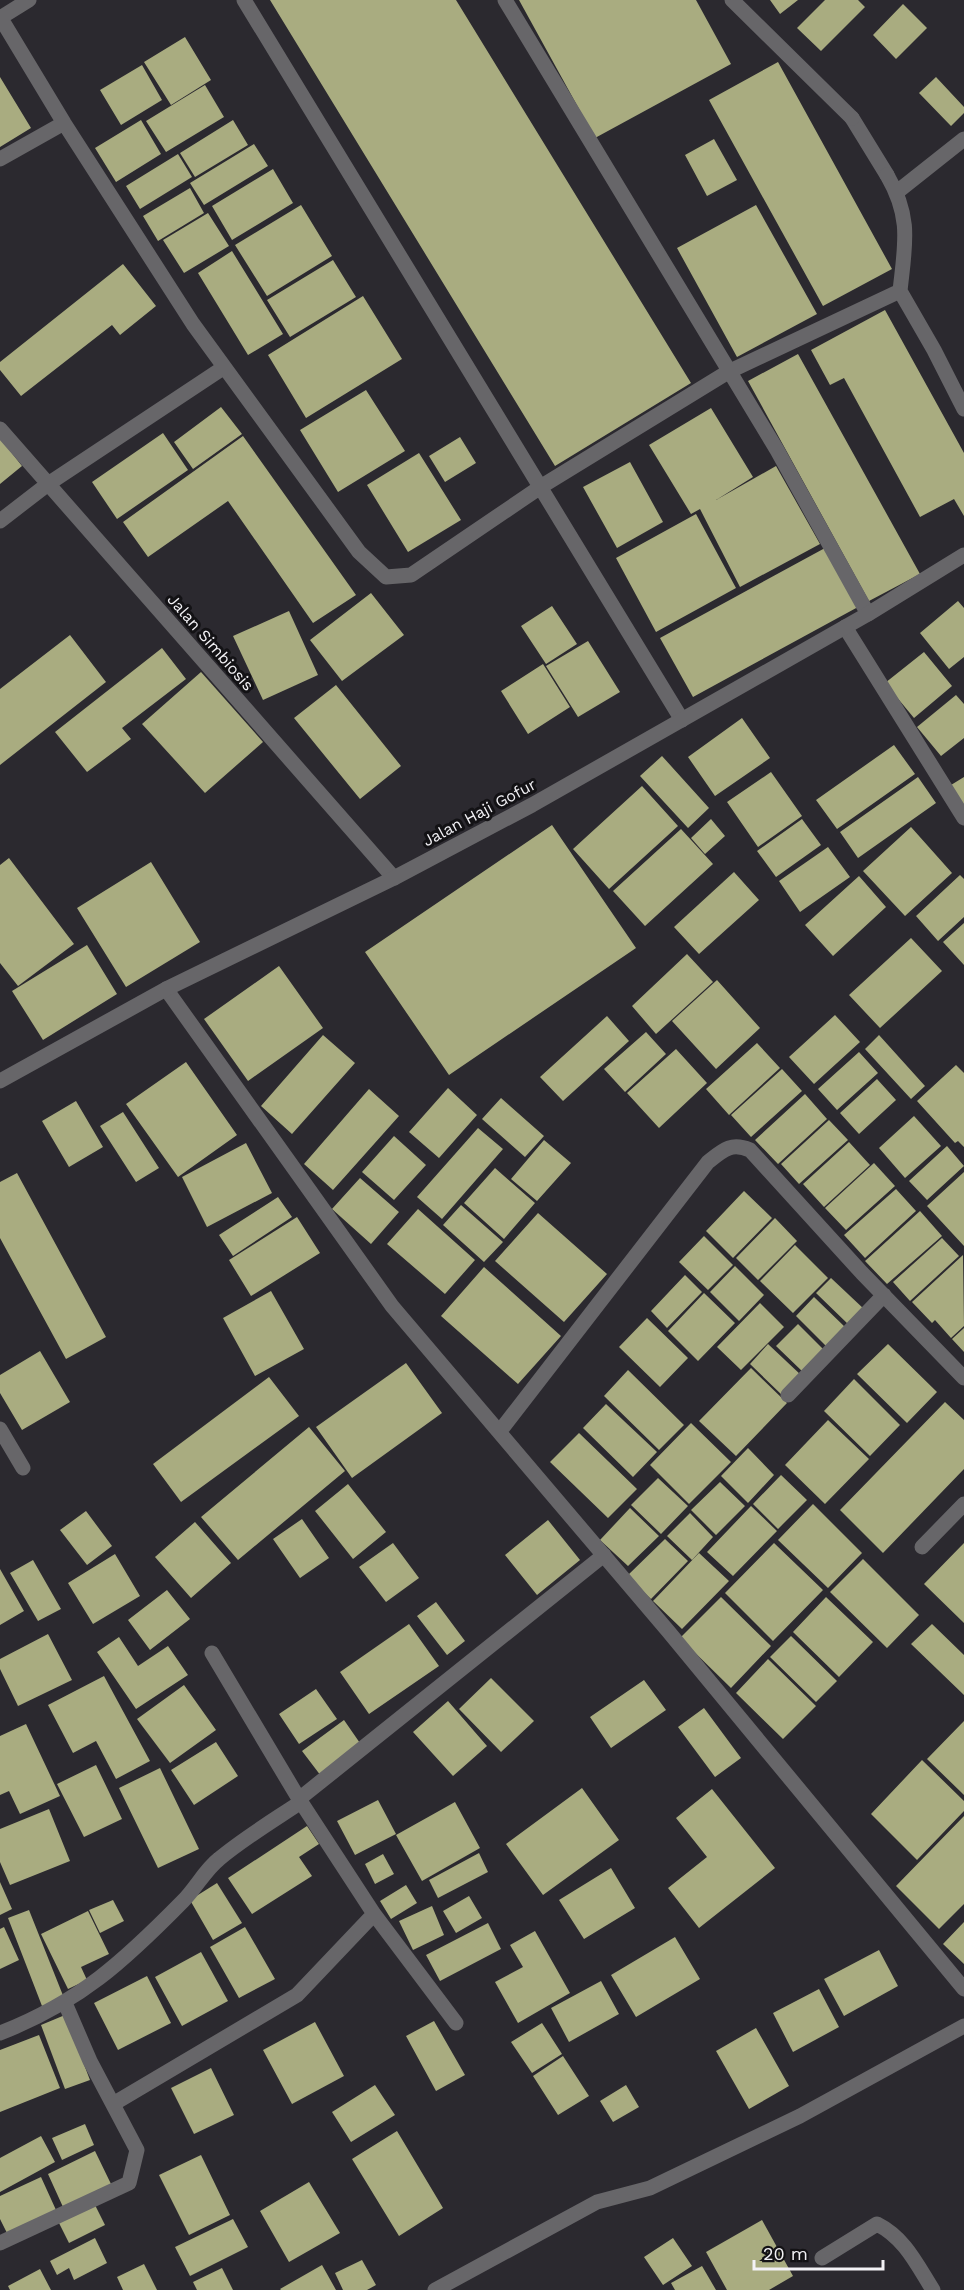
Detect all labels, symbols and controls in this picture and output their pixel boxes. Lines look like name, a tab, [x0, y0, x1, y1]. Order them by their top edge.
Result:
street label: Jalan Simbiosis	[163, 590, 258, 695]
street label: Jalan Haji Gofur	[419, 774, 540, 850]
scale bar	[754, 2233, 883, 2271]
text: 20 m	[763, 2243, 808, 2264]

